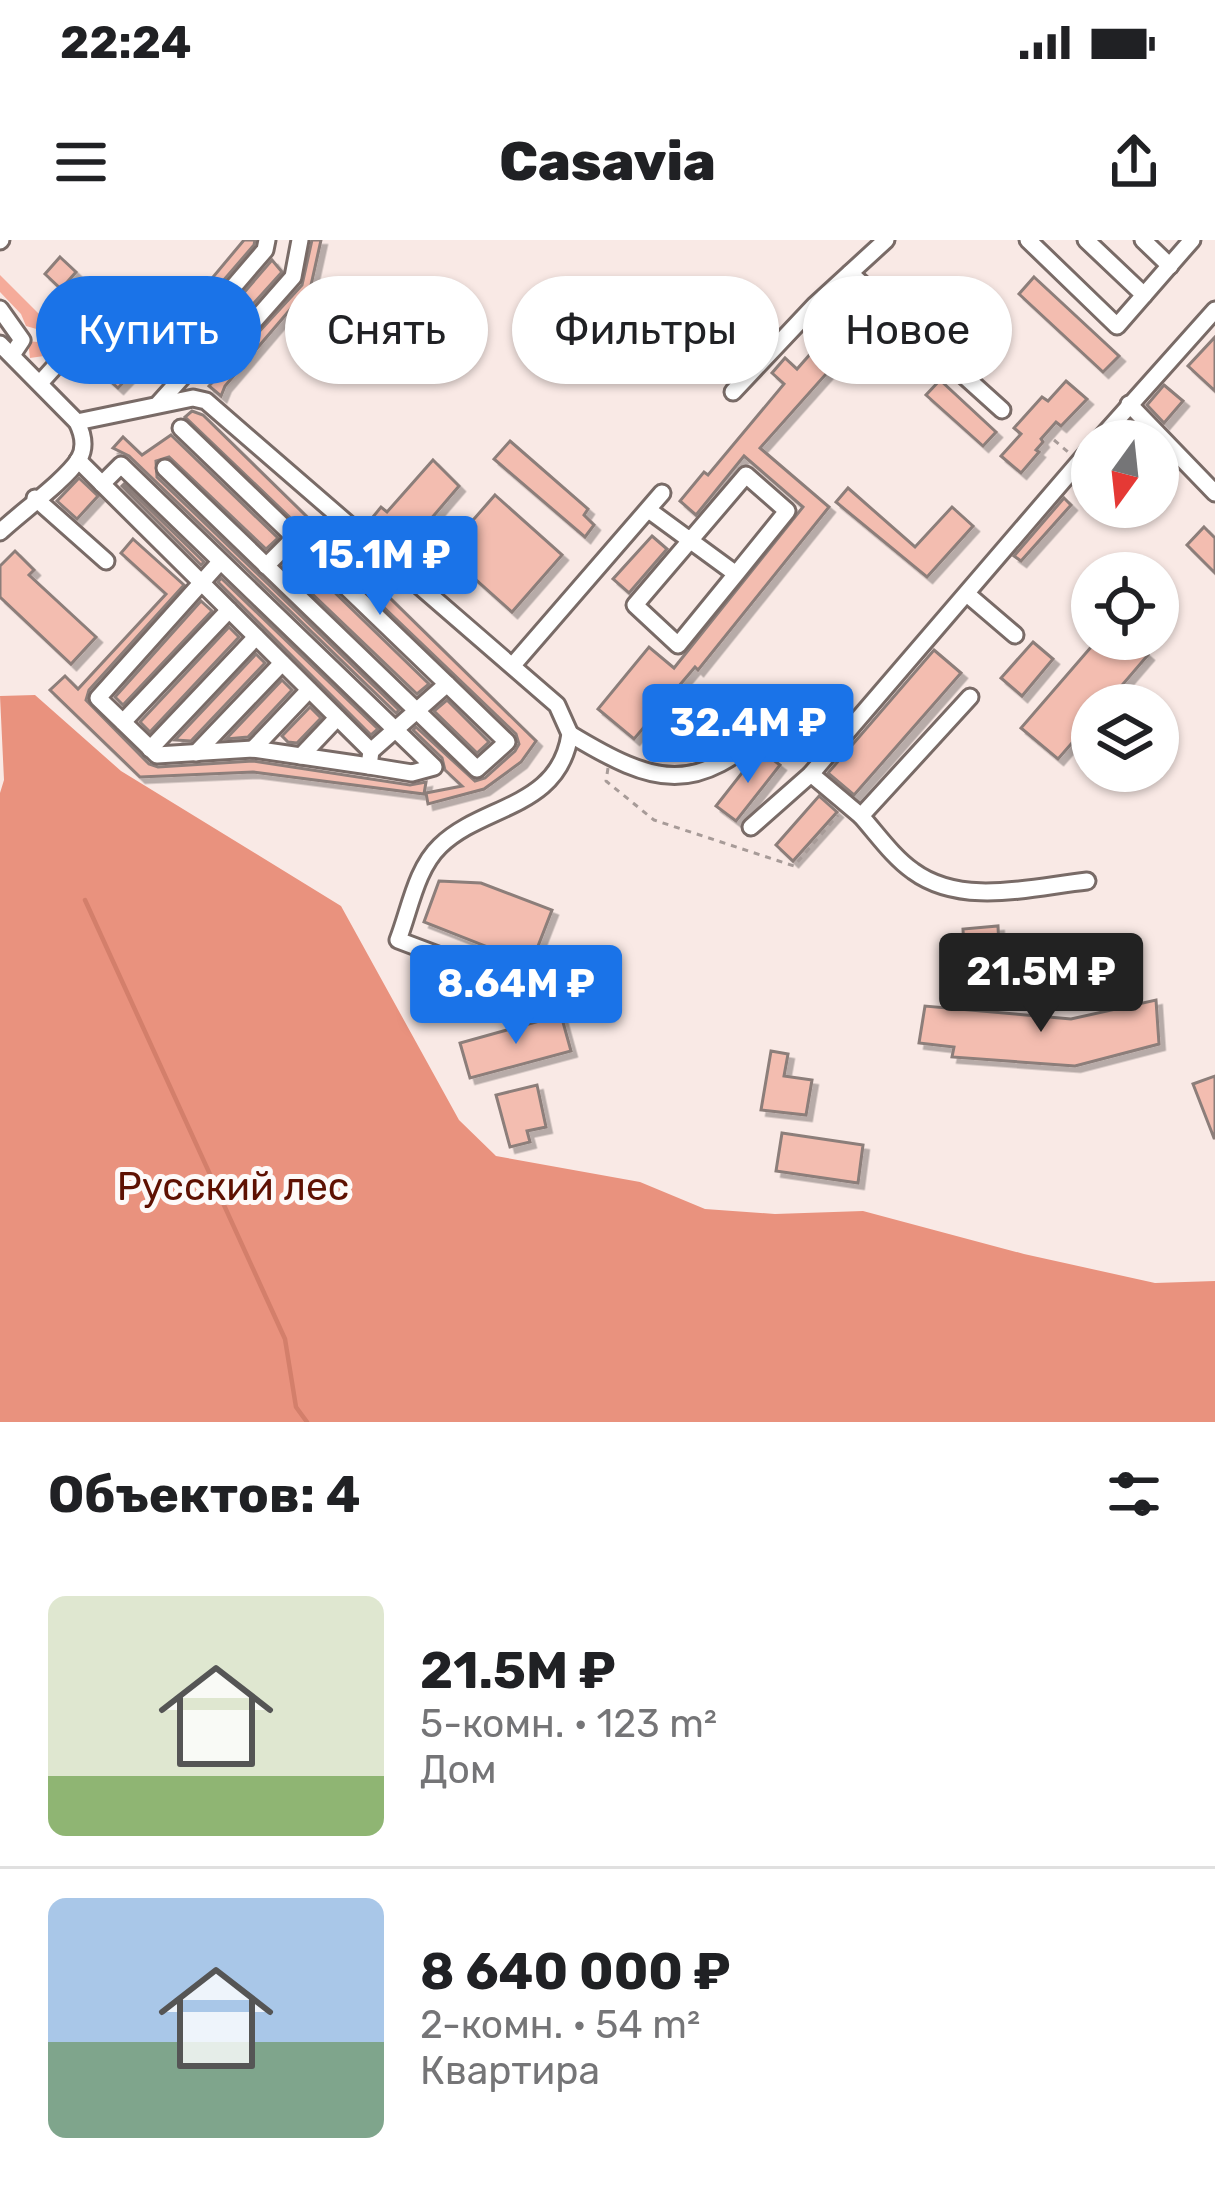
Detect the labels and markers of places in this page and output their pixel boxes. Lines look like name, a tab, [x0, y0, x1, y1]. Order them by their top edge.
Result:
pin: 15.1M ₽	[269, 516, 491, 618]
pin: 32.4M ₽	[637, 684, 859, 786]
pin: 21.5M ₽	[930, 933, 1152, 1035]
pin: 8.64M ₽	[405, 945, 627, 1047]

